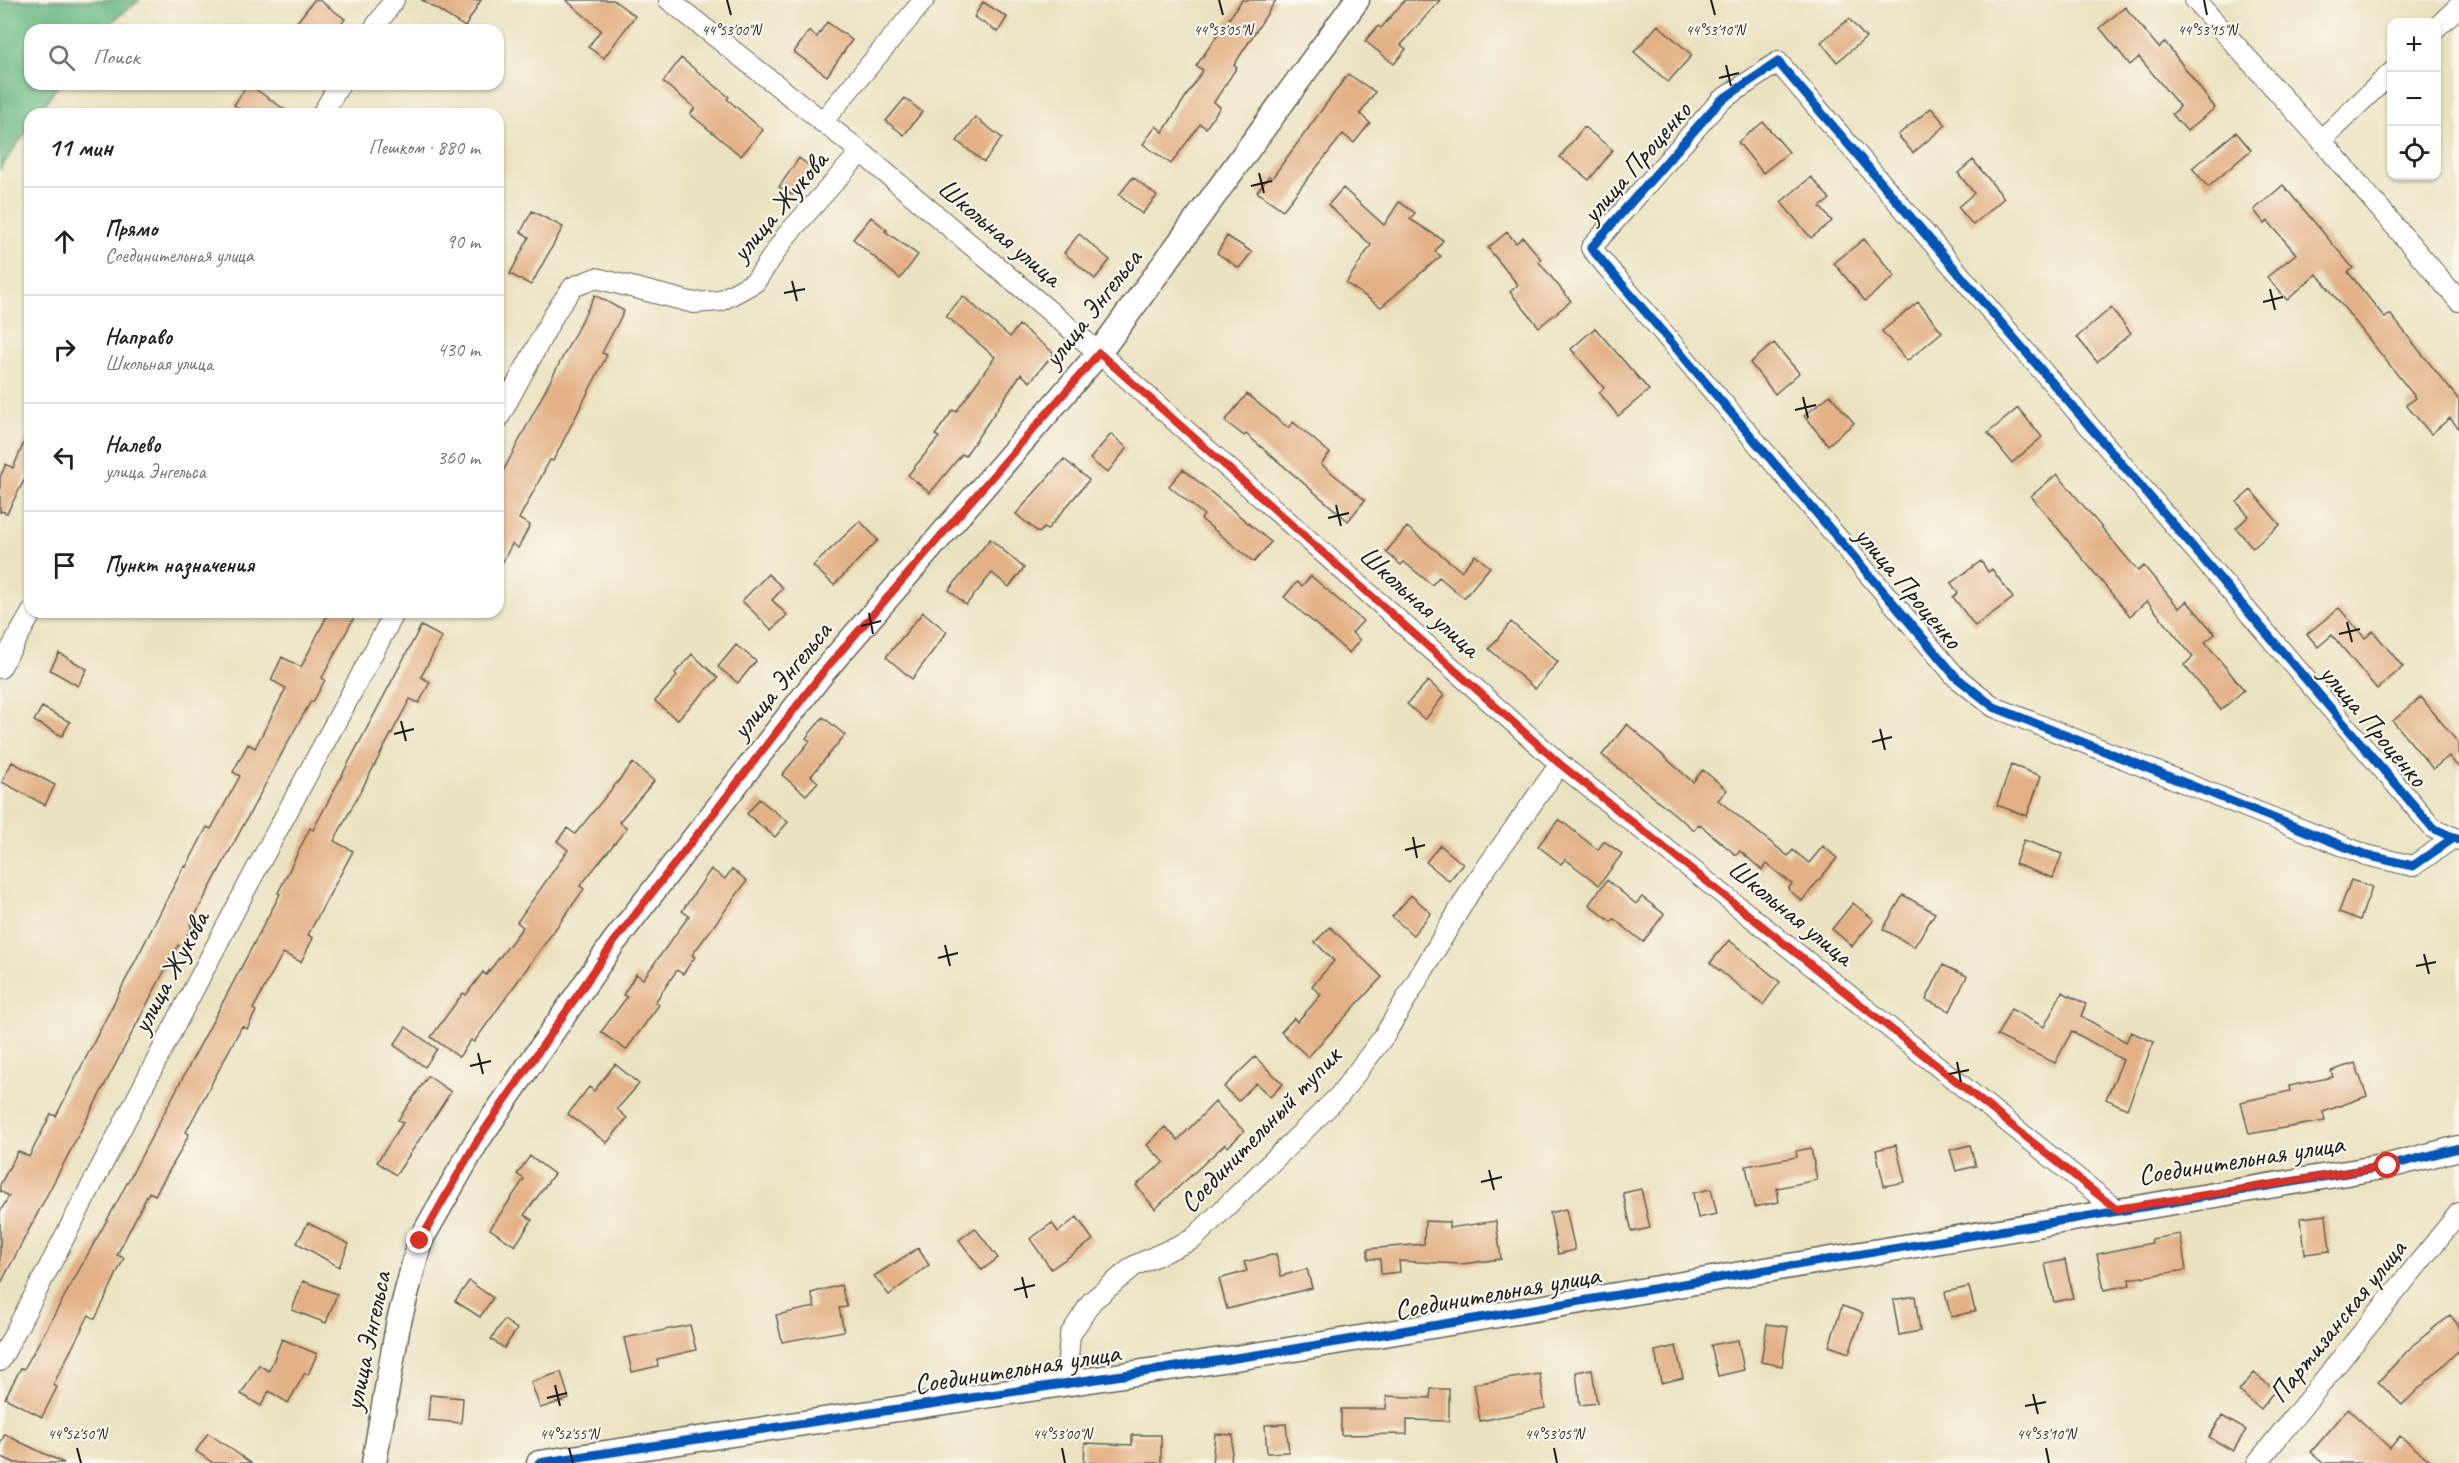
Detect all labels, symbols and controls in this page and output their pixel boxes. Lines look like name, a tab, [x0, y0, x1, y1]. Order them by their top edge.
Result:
map controls	[2387, 18, 2441, 180]
button: +	[2387, 18, 2441, 72]
text: 44°53'00"N	[701, 21, 764, 40]
text: 44°53'05"N	[1193, 21, 1256, 40]
text: 44°53'10"N	[1685, 21, 1748, 40]
text: 44°53'15"N	[2177, 21, 2240, 40]
search box	[24, 24, 504, 90]
icon: search	[45, 41, 78, 74]
text: Поиск	[93, 43, 139, 71]
button: −	[2387, 72, 2441, 126]
street label: улица Проценко	[1572, 92, 1700, 232]
button: locate	[2387, 126, 2441, 180]
text: 11 мин	[48, 131, 113, 164]
text: Пешком · 880 m	[368, 135, 480, 160]
street label: улица Жукова	[721, 142, 837, 270]
street label: Школьная улица	[931, 170, 1071, 296]
text: Прямо	[105, 215, 157, 243]
icon: ahead	[48, 225, 81, 258]
text: 90 m	[446, 229, 480, 254]
street label: улица Энгельса	[1034, 240, 1150, 376]
text: Соединительная улица	[105, 243, 254, 268]
text: Направо	[105, 323, 172, 351]
icon: right	[48, 333, 81, 366]
text: 430 m	[437, 337, 480, 362]
text: Школьная улица	[105, 351, 213, 376]
text: Налево	[105, 431, 161, 459]
icon: left	[48, 441, 81, 474]
text: 360 m	[437, 445, 480, 470]
text: улица Энгельса	[105, 459, 206, 484]
street label: улица Проценко	[1846, 517, 1972, 657]
street label: Школьная улица	[1352, 537, 1490, 666]
icon: arrive	[48, 549, 81, 582]
text: Пункт назначения	[105, 551, 254, 579]
street label: улица Энгельса	[722, 613, 840, 747]
street label: улица Проценко	[2311, 655, 2437, 795]
street label: Школьная улица	[1721, 851, 1863, 975]
street label: улица Жукова	[122, 903, 218, 1041]
street label: Соединительный тупик	[1172, 1037, 1350, 1220]
street label: Соединительная улица	[2136, 1125, 2348, 1193]
route start	[2374, 1152, 2400, 1178]
route end	[406, 1227, 432, 1253]
street label: Партизанская улица	[2261, 1231, 2415, 1410]
street label: Соединительная улица	[1392, 1256, 1604, 1327]
street label: улица Энгельса	[335, 1267, 399, 1415]
street label: Соединительная улица	[912, 1334, 1124, 1402]
text: 44°52'50"N	[47, 1425, 110, 1444]
text: 44°52'55"N	[539, 1425, 602, 1444]
text: 44°53'00"N	[1032, 1425, 1095, 1444]
text: 44°53'05"N	[1524, 1425, 1587, 1444]
text: 44°53'10"N	[2016, 1425, 2079, 1444]

